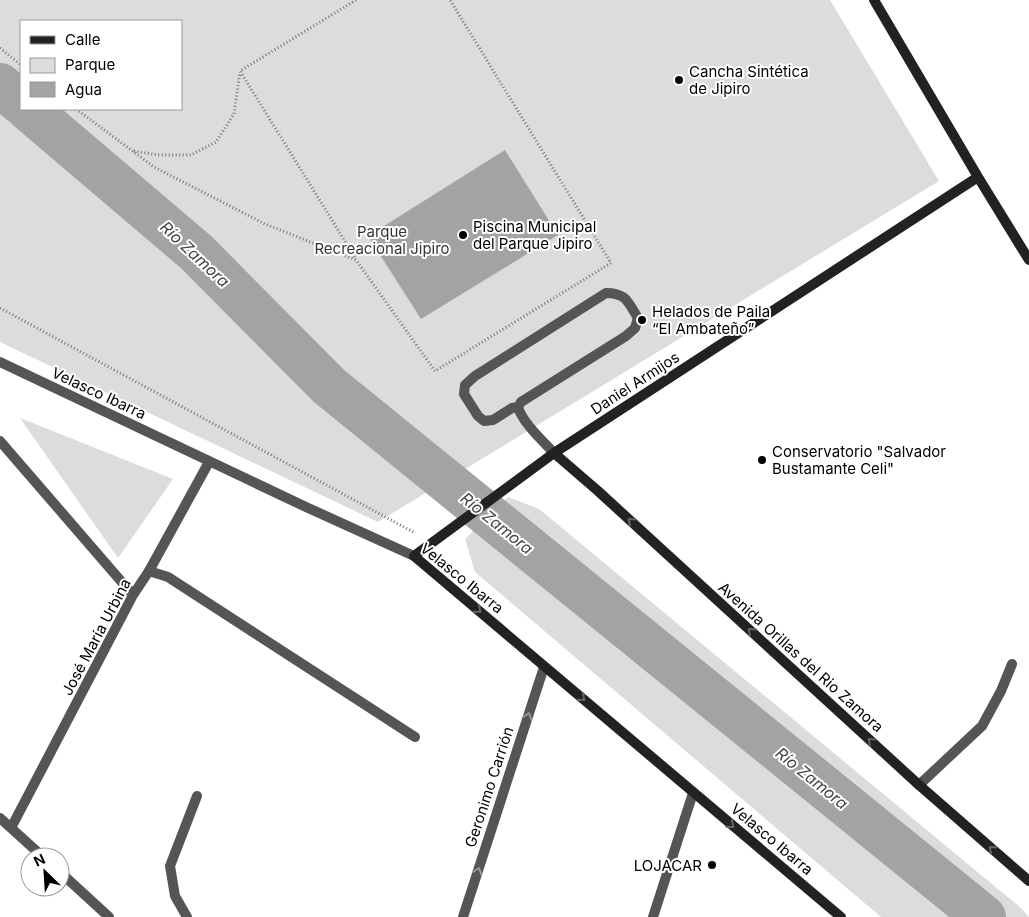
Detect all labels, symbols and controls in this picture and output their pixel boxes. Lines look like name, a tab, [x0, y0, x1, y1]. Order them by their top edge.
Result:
legend	[20, 20, 182, 110]
text: Calle	[65, 30, 100, 49]
text: Parque	[65, 55, 115, 74]
place label: Cancha Sintética de Jipiro	[689, 62, 809, 98]
marker: Cancha Sintética de Jipiro	[673, 74, 685, 86]
text: Agua	[65, 80, 102, 99]
water label: Río Zamora	[156, 217, 234, 291]
place label: Piscina Municipal del Parque Jipiro	[473, 217, 596, 253]
park label: Parque Recreacional Jipiro	[314, 222, 450, 258]
marker: Piscina Municipal del Parque Jipiro	[457, 229, 469, 241]
place label: Helados de Paila “El Ambateño”	[652, 302, 770, 338]
marker: Helados de Paila “El Ambateño”	[636, 314, 648, 326]
street label: Daniel Armijos	[587, 347, 683, 419]
street label: Velasco Ibarra	[49, 363, 149, 423]
place label: Conservatorio "Salvador Bustamante Celi"	[772, 442, 946, 478]
marker: Conservatorio "Salvador Bustamante Celi"	[756, 454, 768, 466]
water label: Río Zamora	[457, 488, 537, 558]
one-way arrow	[628, 518, 637, 527]
street label: Velasco Ibarra	[416, 539, 508, 617]
street label: José María Urbina	[57, 575, 135, 699]
street label: Avenida Orillas del Rio Zamora	[714, 578, 888, 736]
one-way arrow	[472, 605, 481, 614]
one-way arrow	[748, 628, 757, 637]
one-way arrow	[576, 693, 585, 702]
one-way arrow	[523, 712, 533, 721]
street label: Geronimo Carrión	[461, 724, 517, 850]
one-way arrow	[868, 738, 877, 747]
water label: Río Zamora	[772, 743, 852, 813]
street label: Velasco Ibarra	[727, 799, 817, 879]
one-way arrow	[725, 819, 734, 828]
one-way arrow	[989, 846, 998, 855]
north arrow	[20, 847, 70, 897]
text: N	[31, 850, 48, 870]
place label: LOJACAR	[634, 856, 702, 875]
marker: LOJACAR	[706, 859, 718, 871]
one-way arrow	[472, 867, 482, 875]

